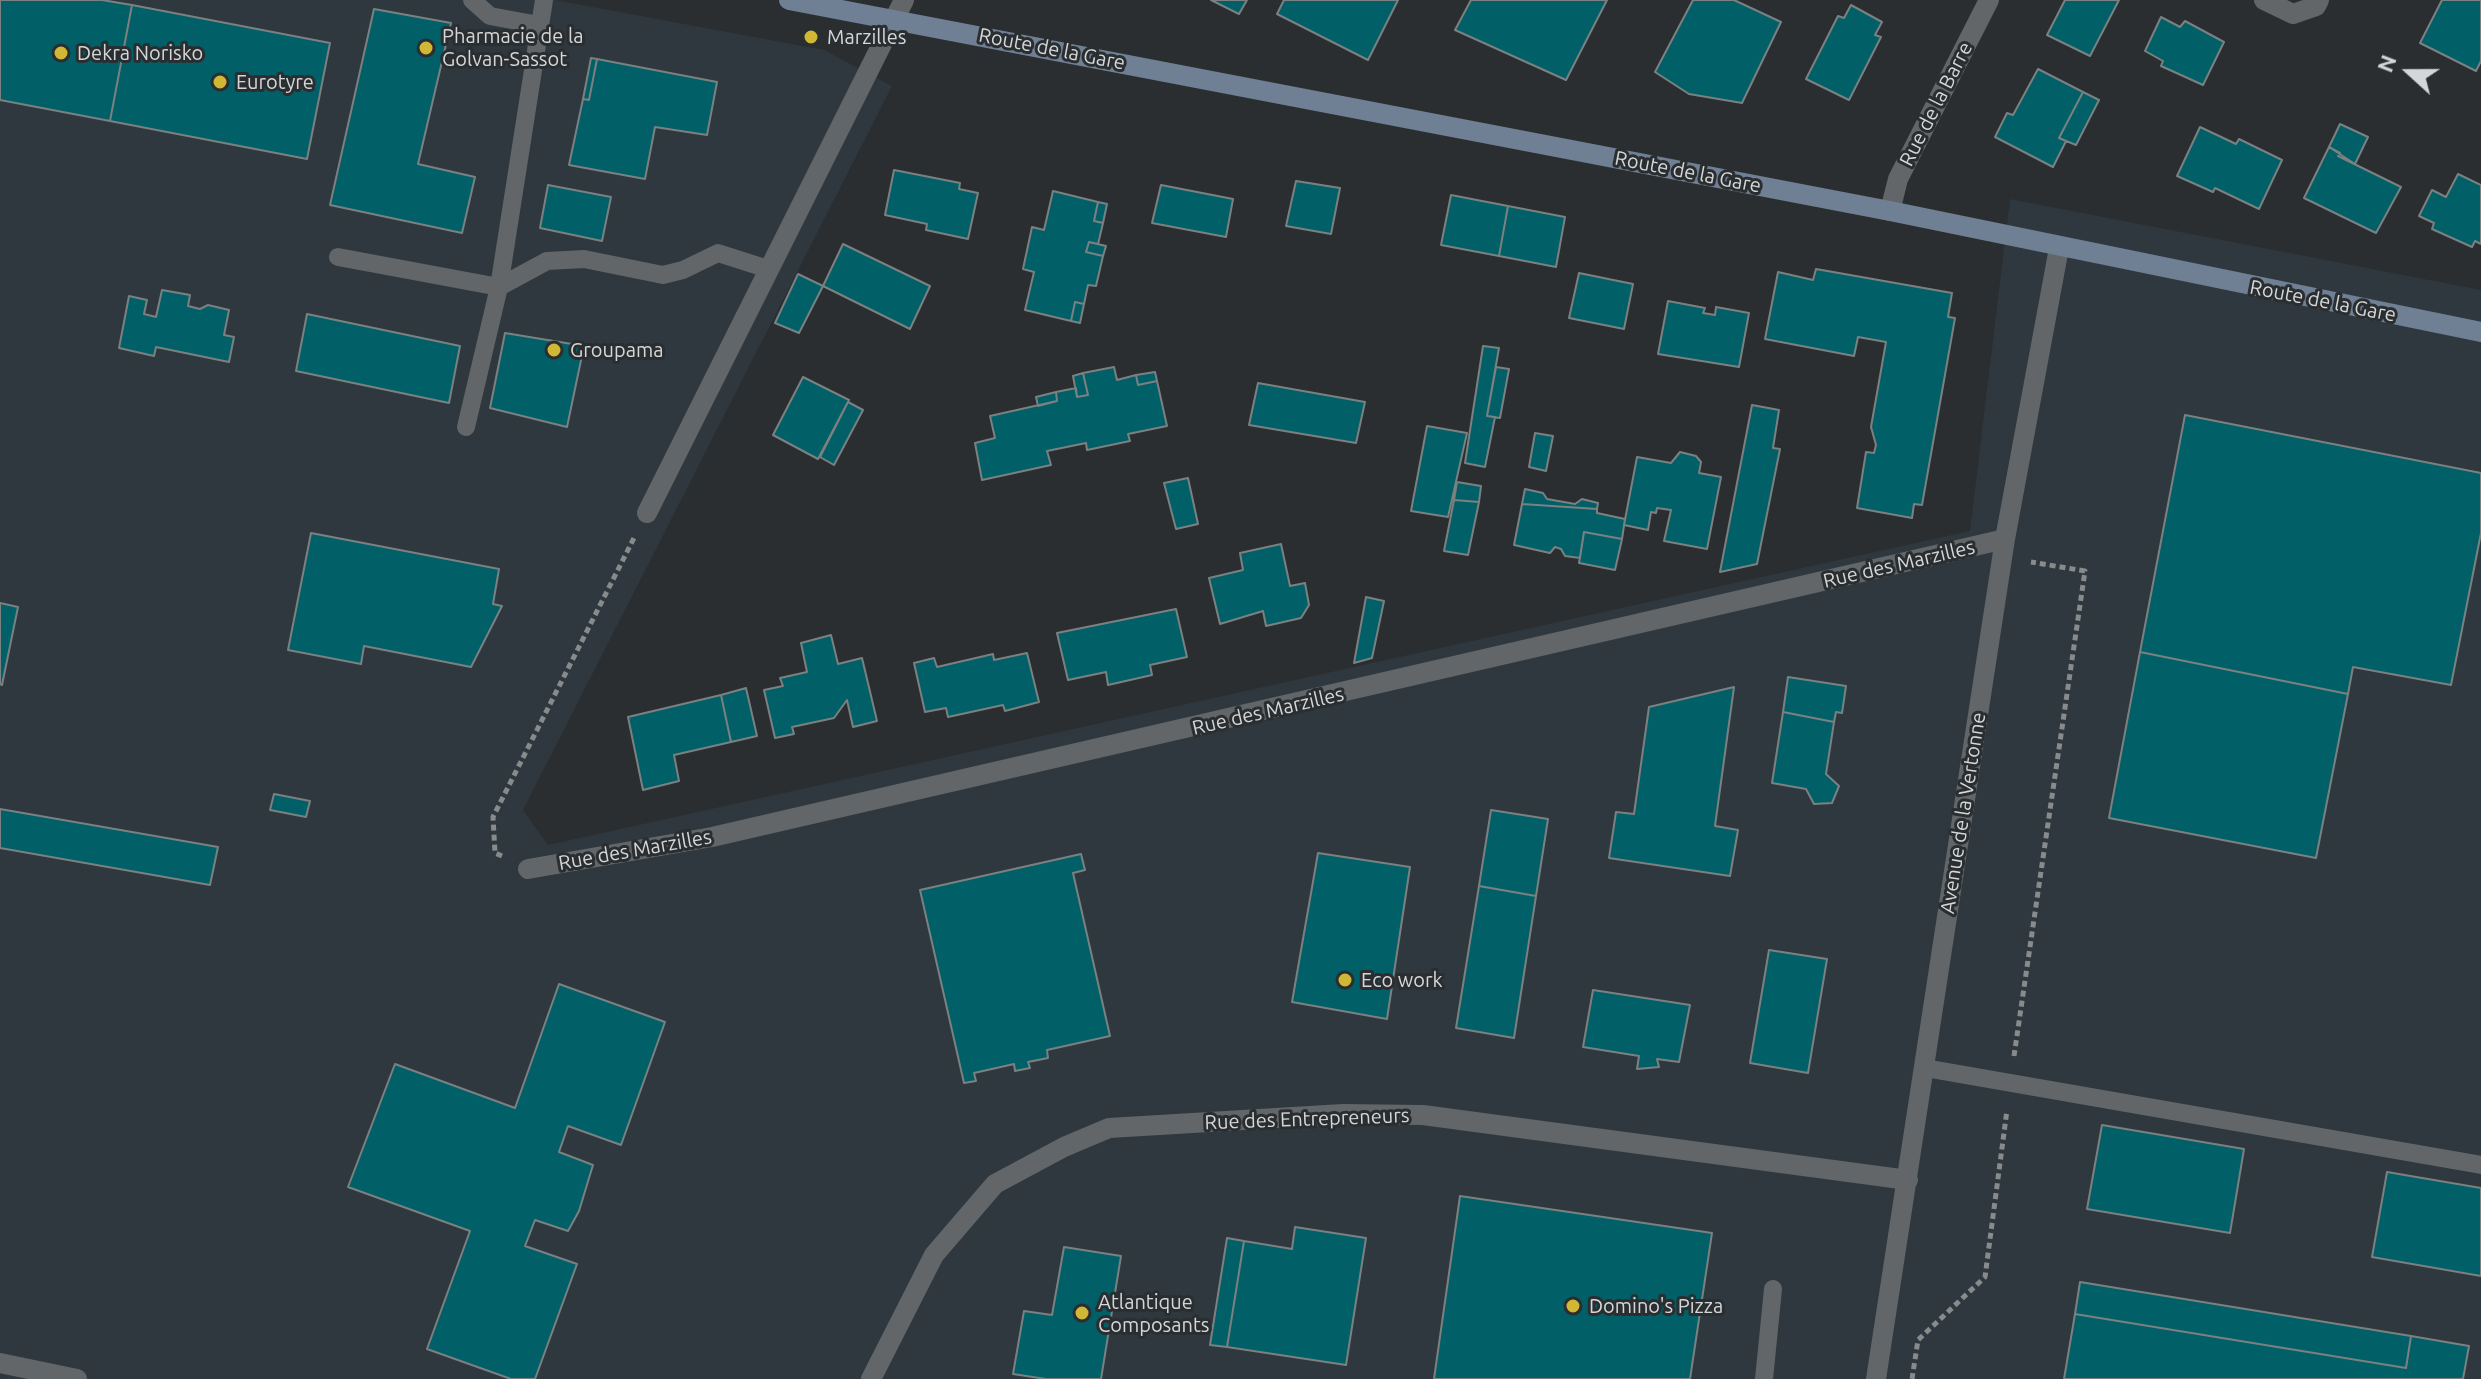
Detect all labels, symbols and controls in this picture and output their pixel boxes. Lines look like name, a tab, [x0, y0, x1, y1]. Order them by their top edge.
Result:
street label: Route de la Gare	[977, 23, 1127, 75]
place label: Pharmacie de la Golvan-Sassot	[442, 24, 583, 71]
place label: Marzilles	[827, 25, 907, 49]
marker: Marzilles	[802, 28, 820, 46]
north arrow	[2369, 32, 2449, 112]
street label: Rue de la Barre	[1894, 38, 1978, 170]
marker: Pharmacie de la Golvan-Sassot	[417, 39, 435, 57]
place label: Dekra Norisko	[77, 41, 203, 65]
marker: Dekra Norisko	[52, 44, 70, 62]
text: N	[2372, 51, 2401, 75]
place label: Eurotyre	[236, 70, 314, 94]
marker: Eurotyre	[211, 73, 229, 91]
street label: Route de la Gare	[1613, 146, 1763, 198]
street label: Route de la Gare	[2248, 275, 2398, 327]
place label: Groupama	[570, 338, 663, 362]
marker: Groupama	[545, 341, 563, 359]
street label: Rue des Marzilles	[1821, 535, 1977, 593]
street label: Rue des Marzilles	[1190, 682, 1346, 740]
street label: Avenue de la Vertonne	[1935, 711, 1991, 915]
street label: Rue des Marzilles	[557, 825, 713, 875]
place label: Eco work	[1361, 968, 1443, 992]
marker: Eco work	[1336, 971, 1354, 989]
street label: Rue des Entrepreneurs	[1204, 1103, 1410, 1135]
place label: Atlantique Composants	[1098, 1290, 1210, 1337]
place label: Domino's Pizza	[1589, 1294, 1723, 1318]
marker: Domino's Pizza	[1564, 1297, 1582, 1315]
marker: Atlantique Composants	[1073, 1304, 1091, 1322]

